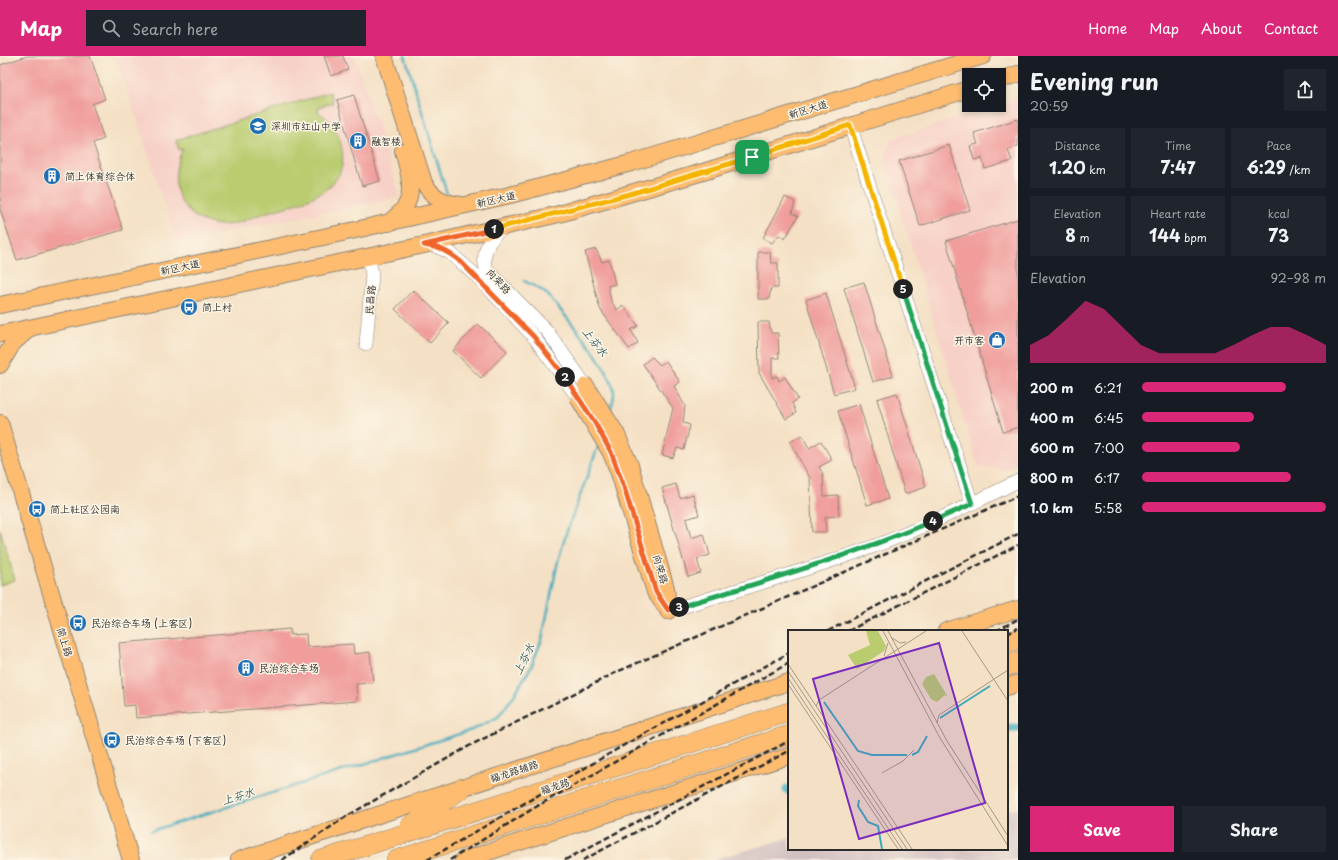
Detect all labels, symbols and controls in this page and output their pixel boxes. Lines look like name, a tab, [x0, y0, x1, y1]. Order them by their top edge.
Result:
search box	[86, 10, 366, 46]
text: Map	[20, 14, 62, 42]
icon: search	[100, 17, 122, 39]
text: Search here	[132, 17, 218, 40]
text: Home	[1088, 18, 1127, 39]
text: Map	[1149, 18, 1179, 39]
text: About	[1201, 18, 1242, 39]
text: Contact	[1264, 18, 1318, 39]
text: Evening run	[1030, 64, 1159, 97]
map controls	[962, 68, 1006, 112]
button: locate	[962, 68, 1006, 112]
button: share	[1284, 69, 1326, 111]
street label: 新区大道	[787, 96, 829, 122]
text: 20:59	[1030, 96, 1069, 115]
school or university icon: 深圳市红山中学	[248, 116, 268, 136]
place label: 深圳市红山中学	[271, 118, 341, 133]
building icon: 融智楼	[348, 131, 368, 151]
place label: 融智楼	[371, 133, 401, 148]
text: Distance	[1054, 137, 1100, 154]
text: Time	[1165, 137, 1191, 154]
text: Pace	[1266, 137, 1291, 154]
pin	[735, 140, 769, 174]
icon: arrive	[741, 146, 763, 168]
text: 1.20	[1049, 154, 1086, 180]
text: 7:47	[1161, 154, 1195, 180]
text: 6:29	[1247, 154, 1286, 180]
text: km	[1086, 161, 1106, 178]
text: /km	[1286, 161, 1310, 178]
building icon: 简上体育综合体	[42, 166, 62, 186]
place label: 简上体育综合体	[65, 168, 135, 183]
street label: 新区大道	[475, 187, 517, 210]
text: Elevation	[1054, 205, 1101, 222]
text: Heart rate	[1150, 205, 1206, 222]
text: kcal	[1268, 205, 1290, 222]
pin: 1	[484, 219, 504, 239]
text: 1	[491, 220, 497, 237]
text: 8	[1065, 222, 1076, 248]
text: 144	[1149, 222, 1180, 248]
text: 73	[1268, 222, 1289, 248]
text: m	[1076, 229, 1089, 246]
text: bpm	[1180, 229, 1207, 246]
street label: 新区大道	[159, 255, 201, 278]
street label: 向荣路	[484, 265, 515, 297]
text: Elevation	[1030, 268, 1086, 287]
text: 92–98 m	[1270, 268, 1326, 287]
pin: 5	[893, 279, 913, 299]
text: 5	[899, 280, 907, 297]
street label: 民昌路	[361, 284, 378, 316]
bus stop icon: 简上村	[179, 297, 199, 317]
place label: 简上村	[202, 299, 232, 314]
water label: 上芬水	[579, 323, 613, 361]
shop icon: 开市客	[987, 330, 1007, 350]
place label: 开市客	[954, 332, 984, 347]
pin: 2	[555, 367, 575, 387]
text: 2	[561, 368, 569, 385]
text: 200 m	[1030, 378, 1074, 397]
text: 6:21	[1094, 378, 1122, 397]
text: 400 m	[1030, 408, 1074, 427]
text: 6:45	[1094, 408, 1123, 427]
text: 600 m	[1030, 438, 1074, 457]
text: 7:00	[1094, 438, 1124, 457]
text: 800 m	[1030, 468, 1073, 487]
text: 6:17	[1094, 468, 1120, 487]
text: 1.0 km	[1030, 498, 1073, 517]
text: 5:58	[1094, 498, 1123, 517]
bus stop icon: 简上社区公园南	[27, 499, 47, 519]
place label: 简上社区公园南	[50, 501, 120, 516]
pin: 4	[923, 511, 943, 531]
text: 4	[929, 512, 937, 529]
street label: 向荣路	[650, 552, 673, 585]
pin: 3	[669, 597, 689, 617]
text: 3	[675, 598, 683, 615]
bus stop icon: 民治综合车场 (上客区)	[68, 613, 88, 633]
place label: 民治综合车场 (上客区)	[91, 615, 192, 630]
street label: 简上路	[54, 625, 77, 658]
inset map	[788, 630, 1008, 850]
water label: 上芬水	[509, 639, 539, 677]
building icon: 民治综合车场	[236, 658, 256, 678]
place label: 民治综合车场	[259, 660, 319, 675]
bus stop icon: 民治综合车场 (下客区)	[102, 730, 122, 750]
place label: 民治综合车场 (下客区)	[125, 732, 226, 747]
street label: 福龙路辅路	[488, 756, 540, 785]
street label: 福龙路	[538, 774, 571, 797]
water label: 上芬水	[220, 782, 257, 808]
button: Save	[1030, 806, 1174, 852]
button: Share	[1182, 806, 1326, 852]

